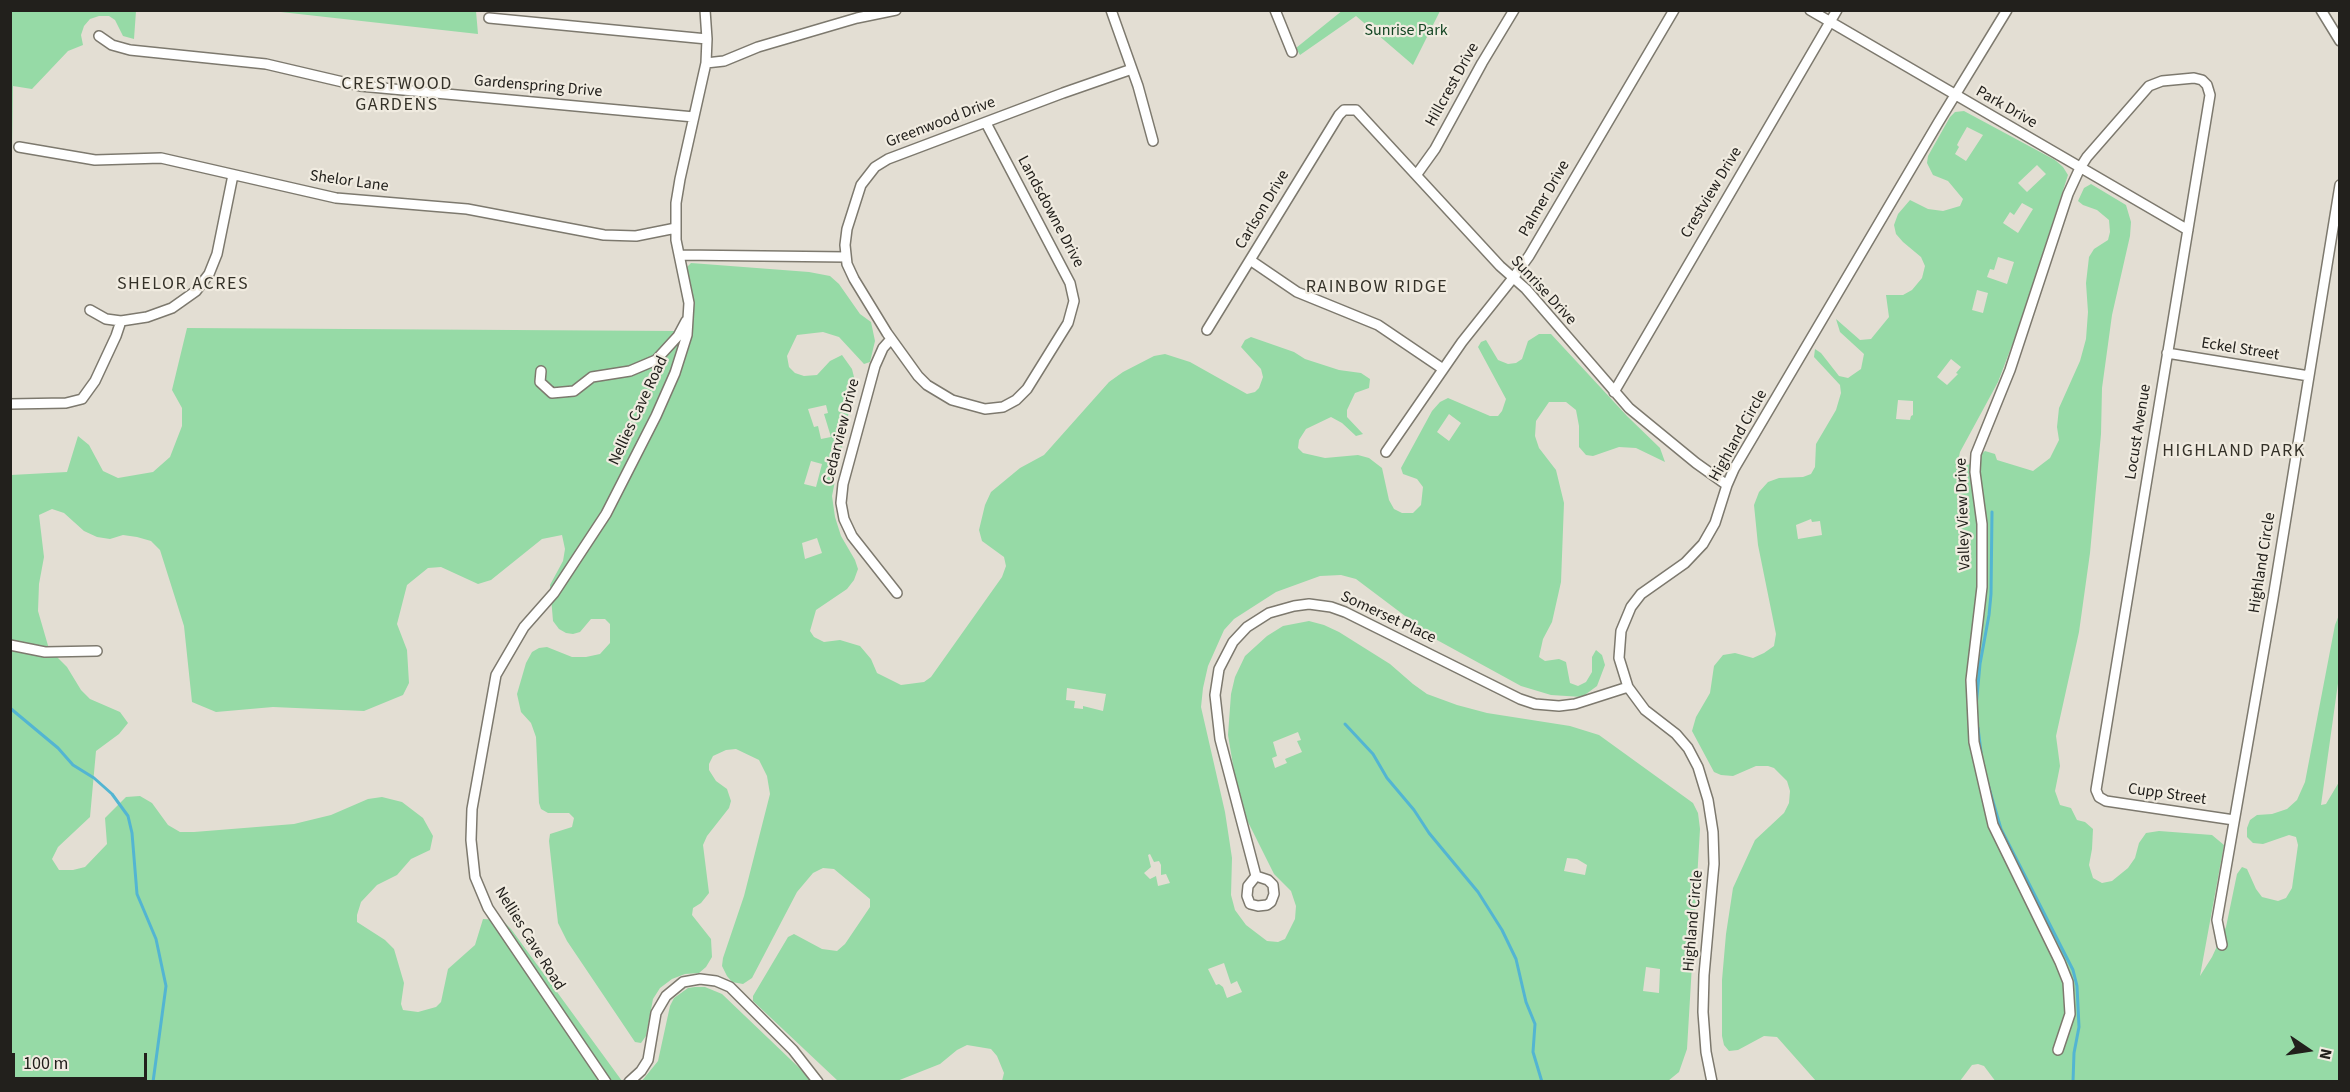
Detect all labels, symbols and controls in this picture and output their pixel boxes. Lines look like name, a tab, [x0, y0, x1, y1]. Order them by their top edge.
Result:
park label: Sunrise Park	[1364, 21, 1448, 41]
street label: Hillcrest Drive	[1422, 40, 1484, 130]
street label: Gardenspring Drive	[473, 72, 603, 102]
district label: CRESTWOOD GARDENS	[341, 74, 453, 116]
street label: Park Drive	[1972, 83, 2040, 133]
street label: Greenwood Drive	[884, 93, 998, 153]
street label: Crestview Drive	[1677, 144, 1747, 242]
street label: Landsdowne Drive	[1012, 153, 1088, 271]
street label: Palmer Drive	[1515, 157, 1575, 241]
street label: Shelor Lane	[308, 167, 390, 197]
street label: Carlson Drive	[1232, 167, 1294, 253]
street label: Sunrise Drive	[1506, 252, 1580, 330]
district label: SHELOR ACRES	[117, 274, 249, 296]
district label: RAINBOW RIDGE	[1306, 277, 1448, 299]
street label: Eckel Street	[2200, 334, 2280, 366]
street label: Nellies Cave Road	[605, 353, 673, 469]
street label: Cedarview Drive	[820, 377, 864, 487]
street label: Locust Avenue	[2122, 383, 2156, 481]
street label: Highland Circle	[1706, 387, 1772, 485]
district label: HIGHLAND PARK	[2162, 441, 2306, 463]
street label: Valley View Drive	[1952, 458, 1976, 570]
street label: Highland Circle	[2246, 511, 2280, 615]
street label: Somerset Place	[1337, 588, 1439, 648]
street label: Cupp Street	[2127, 780, 2207, 810]
street label: Highland Circle	[1680, 869, 1708, 973]
street label: Nellies Cave Road	[490, 884, 568, 994]
north arrow	[2278, 1020, 2338, 1080]
scale bar	[15, 1041, 150, 1079]
text: N	[2314, 1046, 2337, 1062]
text: 100 m	[23, 1051, 68, 1076]

